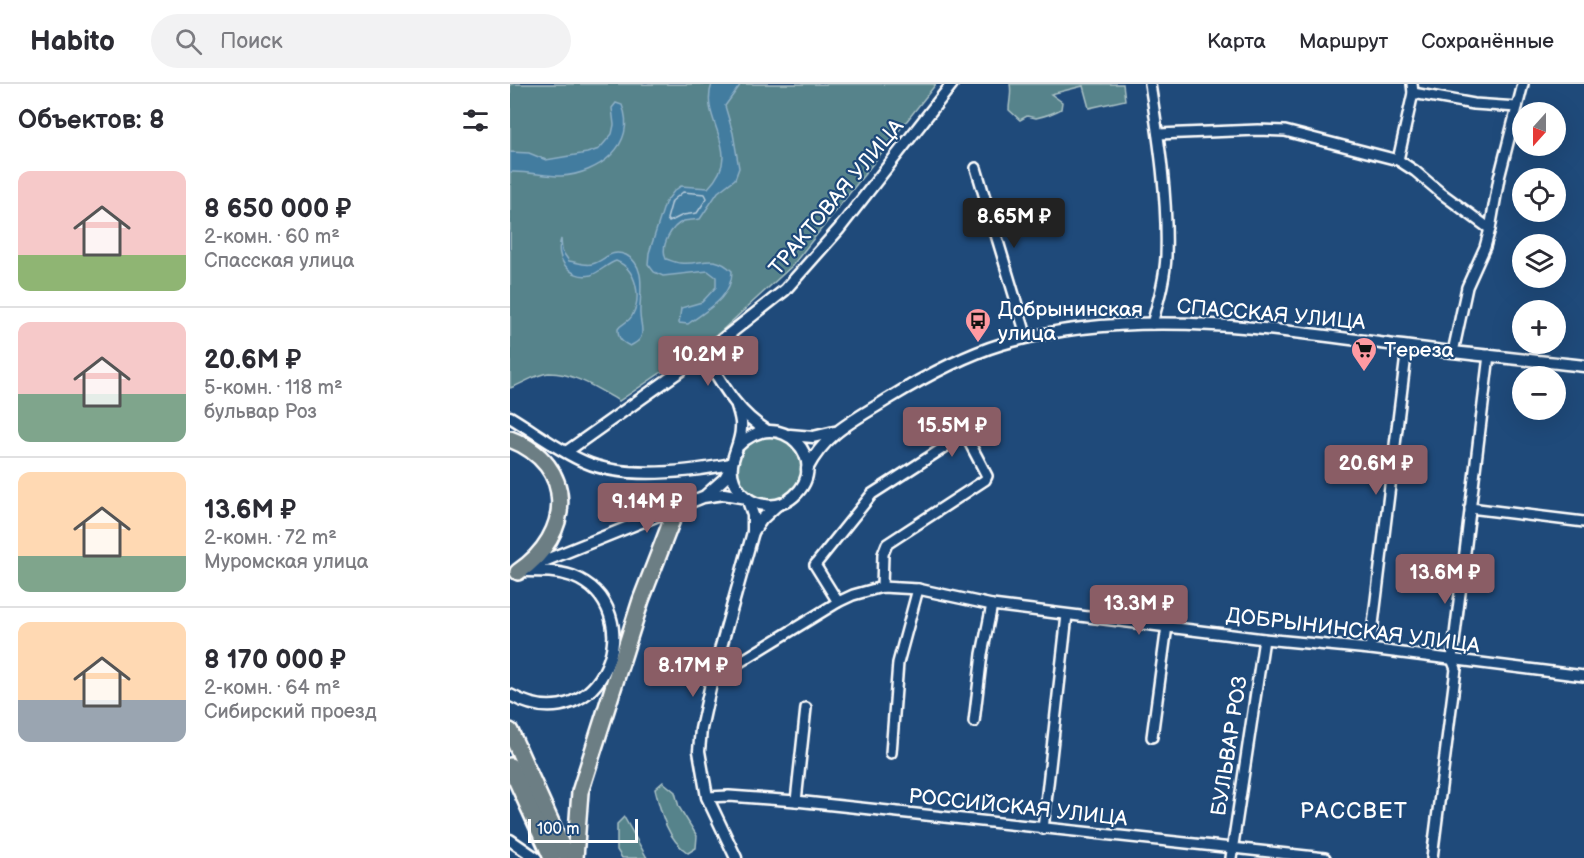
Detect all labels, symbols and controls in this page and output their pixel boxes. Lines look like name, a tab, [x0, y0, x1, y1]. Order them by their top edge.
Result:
search box	[151, 14, 571, 68]
text: Habito	[30, 25, 115, 58]
icon: search	[172, 25, 205, 58]
text: Поиск	[220, 28, 283, 55]
text: Карта	[1207, 29, 1266, 54]
text: Маршрут	[1299, 29, 1388, 54]
text: Сохранённые	[1421, 29, 1554, 54]
north arrow	[1512, 102, 1566, 156]
map controls	[1512, 102, 1566, 420]
icon: filters	[459, 104, 492, 137]
text: Объектов: 8	[18, 105, 165, 136]
street label: ТРАКТОВАЯ УЛИЦА	[764, 114, 909, 280]
button: locate	[1512, 168, 1566, 222]
text: 8 650 000 ₽	[204, 194, 351, 225]
icon: home	[66, 195, 138, 267]
pin: 8.65M ₽	[959, 198, 1069, 249]
text: 8.65M ₽	[977, 205, 1051, 229]
text: 2-комн. · 60 m²	[204, 225, 340, 249]
button: layers	[1512, 234, 1566, 288]
text: Спасская улица	[204, 249, 355, 273]
street label: СПАССКАЯ УЛИЦА	[1176, 294, 1367, 335]
place label: Добрынинская улица	[998, 297, 1143, 346]
button: +	[1512, 300, 1566, 354]
bus stop icon: Добрынинская улица	[963, 306, 993, 344]
supermarket icon: Тереза	[1349, 335, 1379, 373]
pin: 10.2M ₽	[653, 336, 763, 387]
place label: Тереза	[1384, 338, 1455, 363]
text: 10.2M ₽	[672, 343, 744, 367]
text: 20.6M ₽	[204, 345, 301, 376]
icon: home	[66, 346, 138, 418]
button: −	[1512, 366, 1566, 420]
text: 5-комн. · 118 m²	[204, 376, 343, 400]
text: бульвар Роз	[204, 400, 317, 424]
pin: 15.5M ₽	[897, 407, 1007, 458]
text: 15.5M ₽	[917, 414, 987, 438]
pin: 20.6M ₽	[1321, 445, 1431, 496]
text: 20.6M ₽	[1339, 452, 1413, 476]
pin: 9.14M ₽	[592, 483, 702, 534]
text: 9.14M ₽	[612, 490, 682, 514]
text: 13.6M ₽	[204, 495, 296, 526]
icon: home	[66, 496, 138, 568]
text: 2-комн. · 72 m²	[204, 526, 337, 550]
text: Муромская улица	[204, 550, 369, 574]
pin: 13.6M ₽	[1390, 554, 1500, 605]
text: 13.6M ₽	[1410, 561, 1480, 585]
pin: 13.3M ₽	[1084, 585, 1194, 636]
text: 13.3M ₽	[1104, 592, 1174, 616]
street label: ДОБРЫНИНСКАЯ УЛИЦА	[1225, 603, 1481, 658]
text: 8 170 000 ₽	[204, 645, 346, 676]
icon: home	[66, 646, 138, 718]
pin: 8.17M ₽	[638, 647, 748, 698]
text: 8.17M ₽	[658, 654, 728, 678]
street label: БУЛЬВАР РОЗ	[1206, 674, 1253, 818]
text: 2-комн. · 64 m²	[204, 676, 340, 700]
text: Сибирский проезд	[204, 700, 377, 724]
street label: РОССИЙСКАЯ УЛИЦА	[907, 784, 1129, 831]
district label: РАССВЕТ	[1300, 798, 1408, 825]
scale bar	[528, 816, 638, 844]
text: 100 m	[537, 820, 580, 839]

